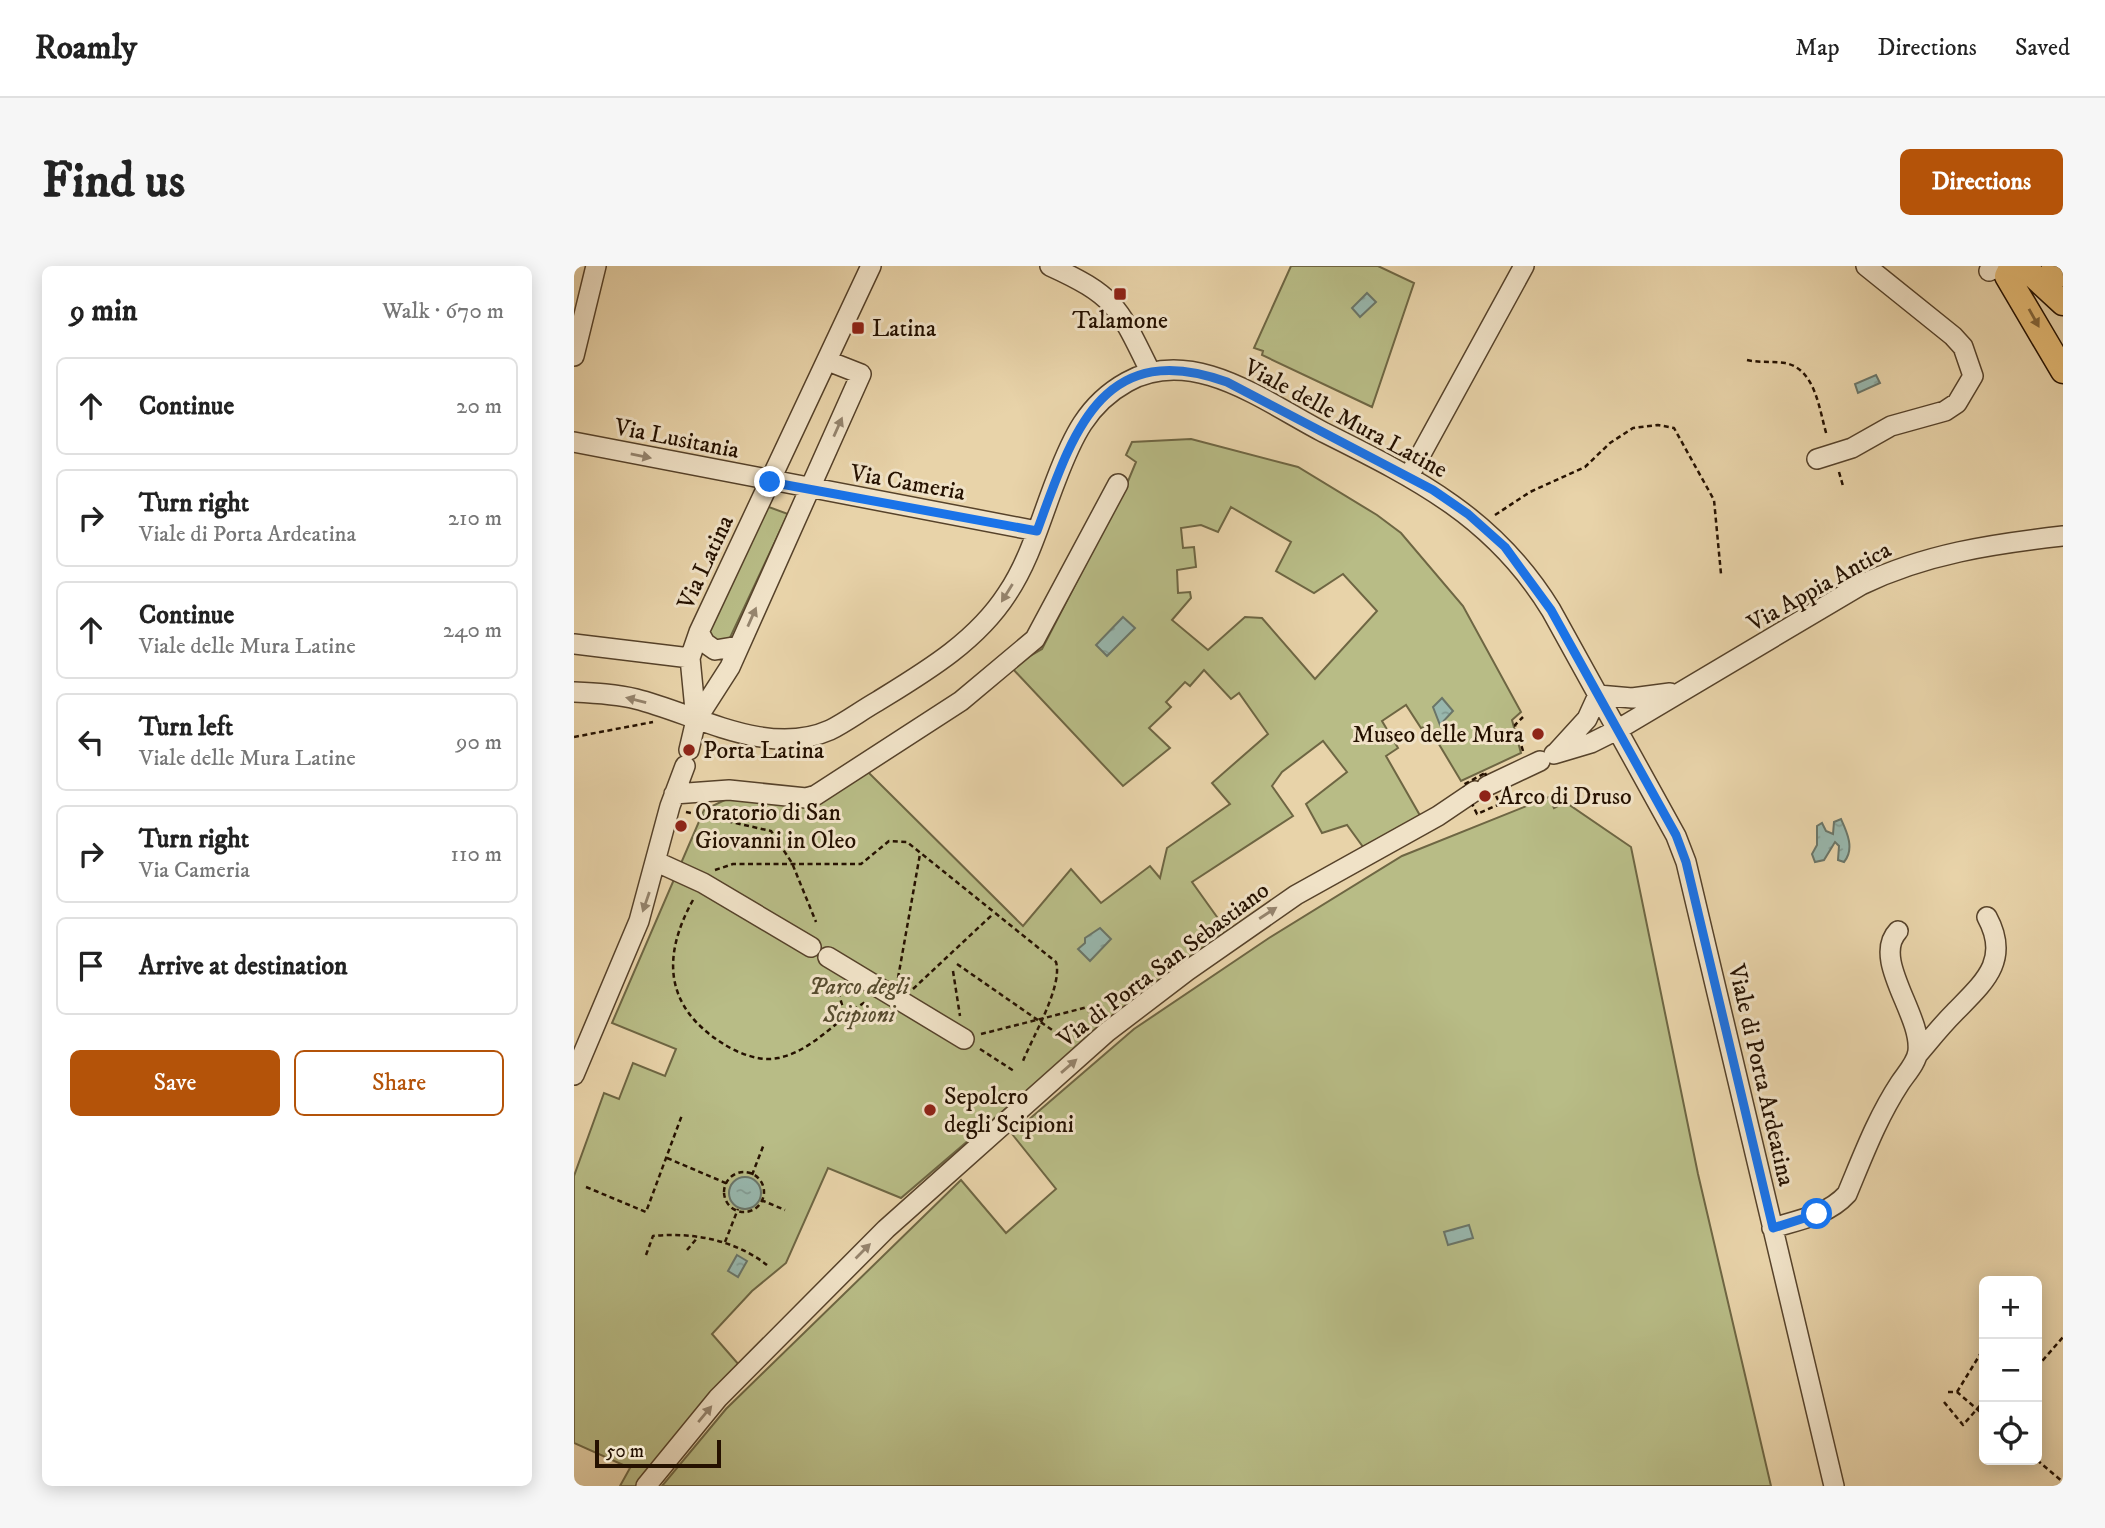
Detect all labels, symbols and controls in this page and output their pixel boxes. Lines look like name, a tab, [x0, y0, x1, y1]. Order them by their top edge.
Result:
text: Roamly	[35, 28, 137, 69]
text: Map	[1795, 33, 1840, 63]
text: Directions	[1878, 33, 1977, 63]
text: Saved	[2015, 33, 2070, 63]
button: Directions	[1900, 149, 2063, 215]
text: Find us	[42, 151, 185, 213]
marker: Talamone	[1112, 286, 1128, 302]
text: 9 min	[70, 293, 137, 330]
text: Walk · 670 m	[382, 297, 504, 326]
place label: Talamone	[1072, 306, 1168, 336]
one-way arrow	[2028, 308, 2040, 328]
place label: Latina	[872, 314, 937, 344]
marker: Latina	[850, 320, 866, 336]
street label: Viale delle Mura Latine	[1238, 352, 1452, 485]
icon: ahead	[72, 387, 110, 425]
text: Continue	[139, 390, 234, 423]
text: 20 m	[456, 392, 502, 421]
street label: Via Lusitania	[611, 412, 742, 466]
one-way arrow	[832, 417, 844, 437]
one-way arrow	[630, 450, 652, 461]
street label: Via Cameria	[847, 458, 968, 508]
route end	[754, 466, 785, 497]
text: Turn right	[139, 487, 249, 520]
icon: right	[72, 499, 110, 537]
text: 210 m	[448, 504, 502, 533]
street label: Via Latina	[671, 510, 741, 615]
text: Viale di Porta Ardeatina	[139, 520, 356, 549]
street label: Via Appia Antica	[1742, 535, 1897, 639]
one-way arrow	[1001, 583, 1014, 602]
text: Continue	[139, 599, 234, 632]
one-way arrow	[747, 607, 758, 628]
icon: ahead	[72, 611, 110, 649]
text: 240 m	[443, 616, 502, 645]
text: Viale delle Mura Latine	[139, 632, 356, 661]
one-way arrow	[625, 694, 647, 705]
text: Turn left	[139, 711, 233, 744]
place label: Museo delle Mura	[1352, 720, 1525, 750]
icon: left	[72, 723, 110, 761]
marker: Museo delle Mura	[1530, 726, 1546, 742]
text: 90 m	[456, 728, 502, 757]
place label: Porta Latina	[703, 736, 825, 766]
marker: Porta Latina	[681, 742, 697, 758]
text: Viale delle Mura Latine	[139, 744, 356, 773]
place label: Arco di Druso	[1499, 782, 1632, 812]
marker: Arco di Druso	[1477, 788, 1493, 804]
place label: Oratorio di San Giovanni in Oleo	[695, 798, 856, 856]
marker: Oratorio di San Giovanni in Oleo	[673, 818, 689, 834]
text: Turn right	[139, 823, 249, 856]
icon: right	[72, 835, 110, 873]
text: 110 m	[451, 840, 502, 869]
text: Via Cameria	[139, 856, 250, 885]
street label: Via di Porta San Sebastiano	[1051, 875, 1275, 1055]
one-way arrow	[640, 892, 651, 913]
one-way arrow	[1259, 907, 1278, 920]
icon: arrive	[72, 947, 110, 985]
text: Arrive at destination	[139, 950, 348, 983]
street label: Viale di Porta Ardeatina	[1721, 960, 1801, 1190]
park label: Parco degli Scipioni	[809, 972, 911, 1030]
button: Save	[70, 1050, 280, 1116]
button: Share	[294, 1050, 504, 1116]
one-way arrow	[1060, 1059, 1077, 1074]
place label: Sepolcro degli Scipioni	[944, 1082, 1074, 1140]
marker: Sepolcro degli Scipioni	[922, 1102, 938, 1118]
route start	[1801, 1198, 1832, 1229]
one-way arrow	[855, 1243, 872, 1260]
map controls	[1979, 1276, 2042, 1465]
button: +	[1979, 1276, 2042, 1339]
button: −	[1979, 1339, 2042, 1402]
button: locate	[1979, 1402, 2042, 1465]
one-way arrow	[697, 1405, 713, 1423]
scale bar	[595, 1437, 721, 1469]
text: 50 m	[606, 1440, 644, 1463]

